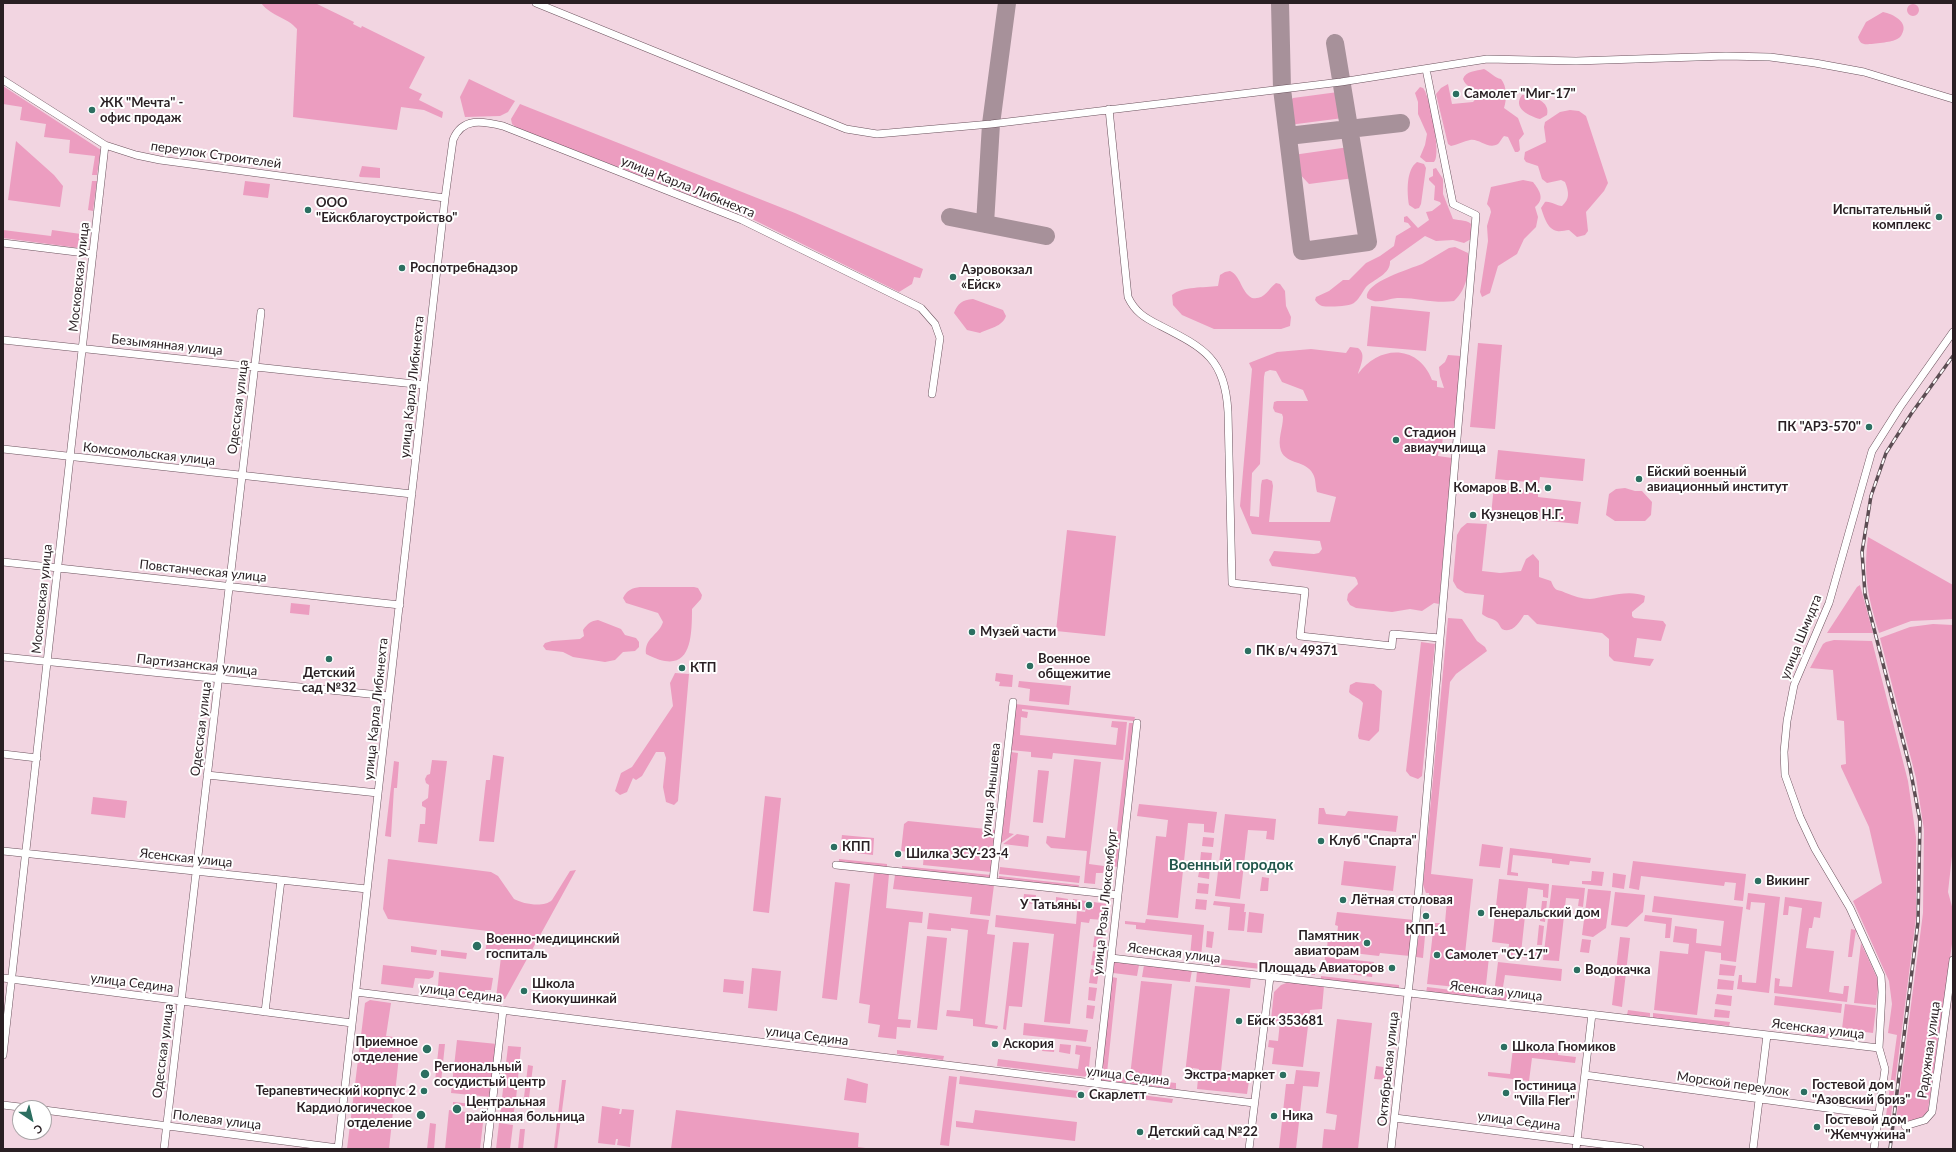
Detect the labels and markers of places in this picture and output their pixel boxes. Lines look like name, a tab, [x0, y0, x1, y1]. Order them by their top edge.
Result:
place label: Самолет "Миг-17"	[1464, 86, 1576, 102]
marker: Самолет "Миг-17"	[1451, 89, 1461, 99]
place label: ЖК "Мечта" - офис продаж	[100, 95, 183, 126]
marker: ЖК "Мечта" - офис продаж	[87, 105, 97, 115]
place label: ООО "Ейскблагоустройство"	[316, 195, 457, 226]
place label: Испытательный комплекс	[1833, 202, 1931, 233]
marker: ООО "Ейскблагоустройство"	[303, 205, 313, 215]
marker: Испытательный комплекс	[1934, 212, 1944, 222]
place label: Роспотребнадзор	[410, 260, 518, 276]
place label: Аэровокзал «Ейск»	[961, 262, 1032, 293]
marker: Роспотребнадзор	[397, 263, 407, 273]
marker: Аэровокзал «Ейск»	[948, 272, 958, 282]
place label: ПК "АРЗ-570"	[1778, 419, 1861, 435]
marker: ПК "АРЗ-570"	[1864, 422, 1874, 432]
place label: Стадион авиаучилища	[1404, 425, 1486, 456]
marker: Стадион авиаучилища	[1391, 435, 1401, 445]
place label: Ейский военный авиационный институт	[1647, 464, 1788, 495]
marker: Ейский военный авиационный институт	[1634, 474, 1644, 484]
place label: Комаров В. М.	[1453, 480, 1540, 496]
marker: Комаров В. М.	[1543, 483, 1553, 493]
place label: Кузнецов Н.Г.	[1481, 507, 1563, 523]
marker: Кузнецов Н.Г.	[1468, 510, 1478, 520]
place label: Музей части	[980, 624, 1056, 640]
marker: Музей части	[967, 627, 977, 637]
place label: ПК в/ч 49371	[1256, 643, 1338, 659]
marker: ПК в/ч 49371	[1243, 646, 1253, 656]
place label: Военное общежитие	[1038, 651, 1111, 682]
marker: Детский сад №32	[324, 654, 334, 664]
place label: КТП	[690, 660, 717, 676]
marker: Военное общежитие	[1025, 661, 1035, 671]
marker: КТП	[677, 663, 687, 673]
place label: Детский сад №32	[302, 665, 356, 696]
place label: Клуб "Спарта"	[1329, 833, 1417, 849]
marker: Клуб "Спарта"	[1316, 836, 1326, 846]
place label: КПП	[842, 839, 870, 855]
marker: КПП	[829, 842, 839, 852]
place label: Шилка ЗСУ-23-4	[906, 846, 1009, 862]
marker: Шилка ЗСУ-23-4	[893, 849, 903, 859]
place label: Викинг	[1766, 873, 1810, 889]
marker: Викинг	[1753, 876, 1763, 886]
place label: Лётная столовая	[1351, 892, 1453, 908]
marker: Лётная столовая	[1338, 895, 1348, 905]
place label: У Татьяны	[1020, 897, 1081, 913]
marker: У Татьяны	[1084, 900, 1094, 910]
place label: Генеральский дом	[1489, 905, 1600, 921]
marker: Генеральский дом	[1476, 908, 1486, 918]
marker: КПП-1	[1421, 911, 1431, 921]
place label: КПП-1	[1406, 922, 1446, 938]
place label: Памятник авиаторам	[1295, 928, 1359, 959]
place label: Военно-медицинский госпиталь	[486, 931, 620, 962]
marker: Памятник авиаторам	[1362, 938, 1372, 948]
marker: Военно-медицинский госпиталь	[471, 940, 483, 952]
place label: Самолет "СУ-17"	[1445, 947, 1548, 963]
marker: Самолет "СУ-17"	[1432, 950, 1442, 960]
place label: Площадь Авиаторов	[1259, 960, 1384, 976]
place label: Водокачка	[1585, 962, 1651, 978]
marker: Площадь Авиаторов	[1387, 963, 1397, 973]
marker: Водокачка	[1572, 965, 1582, 975]
place label: Школа Киокушинкай	[532, 976, 617, 1007]
marker: Школа Киокушинкай	[519, 986, 529, 996]
place label: Ейск 353681	[1247, 1013, 1324, 1029]
marker: Ейск 353681	[1234, 1016, 1244, 1026]
place label: Приемное отделение	[353, 1034, 418, 1065]
place label: Аскория	[1003, 1036, 1054, 1052]
marker: Аскория	[990, 1039, 1000, 1049]
place label: Школа Гномиков	[1512, 1039, 1616, 1055]
marker: Школа Гномиков	[1499, 1042, 1509, 1052]
marker: Приемное отделение	[421, 1043, 433, 1055]
place label: Региональный сосудистый центр	[434, 1059, 546, 1090]
place label: Экстра-маркет	[1184, 1067, 1275, 1083]
marker: Региональный сосудистый центр	[419, 1068, 431, 1080]
marker: Экстра-маркет	[1278, 1070, 1288, 1080]
place label: Гостевой дом "Азовский бриз"	[1812, 1077, 1910, 1108]
place label: Гостиница "Villa Fler"	[1514, 1078, 1576, 1109]
place label: Терапевтический корпус 2	[256, 1083, 416, 1099]
marker: Терапевтический корпус 2	[419, 1086, 429, 1096]
place label: Скарлетт	[1089, 1087, 1146, 1103]
marker: Гостевой дом "Азовский бриз"	[1799, 1087, 1809, 1097]
marker: Гостиница "Villa Fler"	[1501, 1088, 1511, 1098]
marker: Скарлетт	[1076, 1090, 1086, 1100]
place label: Центральная районная больница	[466, 1094, 585, 1125]
place label: Кардиологическое отделение	[297, 1100, 412, 1131]
marker: Центральная районная больница	[451, 1103, 463, 1115]
place label: Ника	[1282, 1108, 1313, 1124]
marker: Кардиологическое отделение	[415, 1109, 427, 1121]
marker: Ника	[1269, 1111, 1279, 1121]
place label: Гостевой дом "Жемчужина"	[1825, 1112, 1911, 1143]
marker: Гостевой дом "Жемчужина"	[1812, 1122, 1822, 1132]
place label: Детский сад №22	[1148, 1124, 1258, 1140]
marker: Детский сад №22	[1135, 1127, 1145, 1137]

